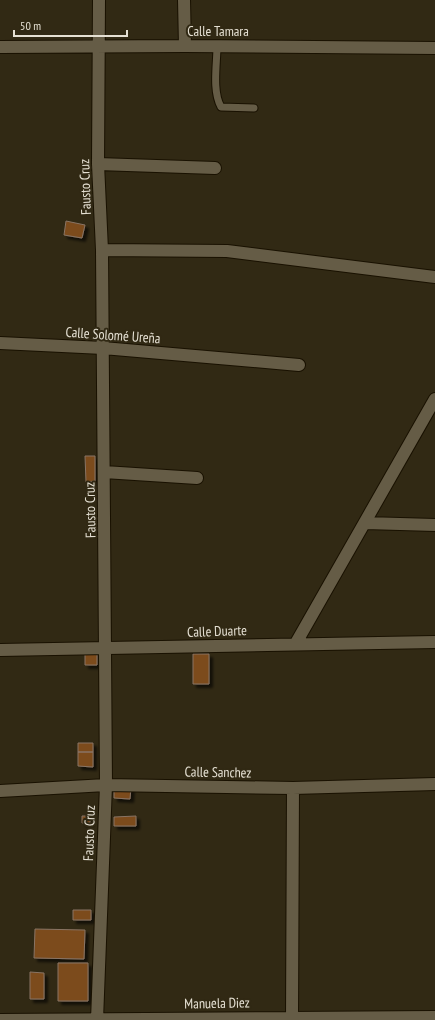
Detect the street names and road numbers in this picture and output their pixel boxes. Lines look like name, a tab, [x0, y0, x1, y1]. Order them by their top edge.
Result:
street label: Calle Tamara	[187, 22, 249, 40]
street label: Fausto Cruz	[75, 159, 95, 215]
street label: Calle Solomé Ureña	[65, 323, 161, 347]
street label: Fausto Cruz	[81, 482, 99, 538]
street label: Calle Duarte	[187, 621, 247, 641]
street label: Calle Sanchez	[184, 762, 252, 782]
street label: Fausto Cruz	[79, 805, 99, 861]
street label: Manuela Diez	[184, 993, 250, 1013]

